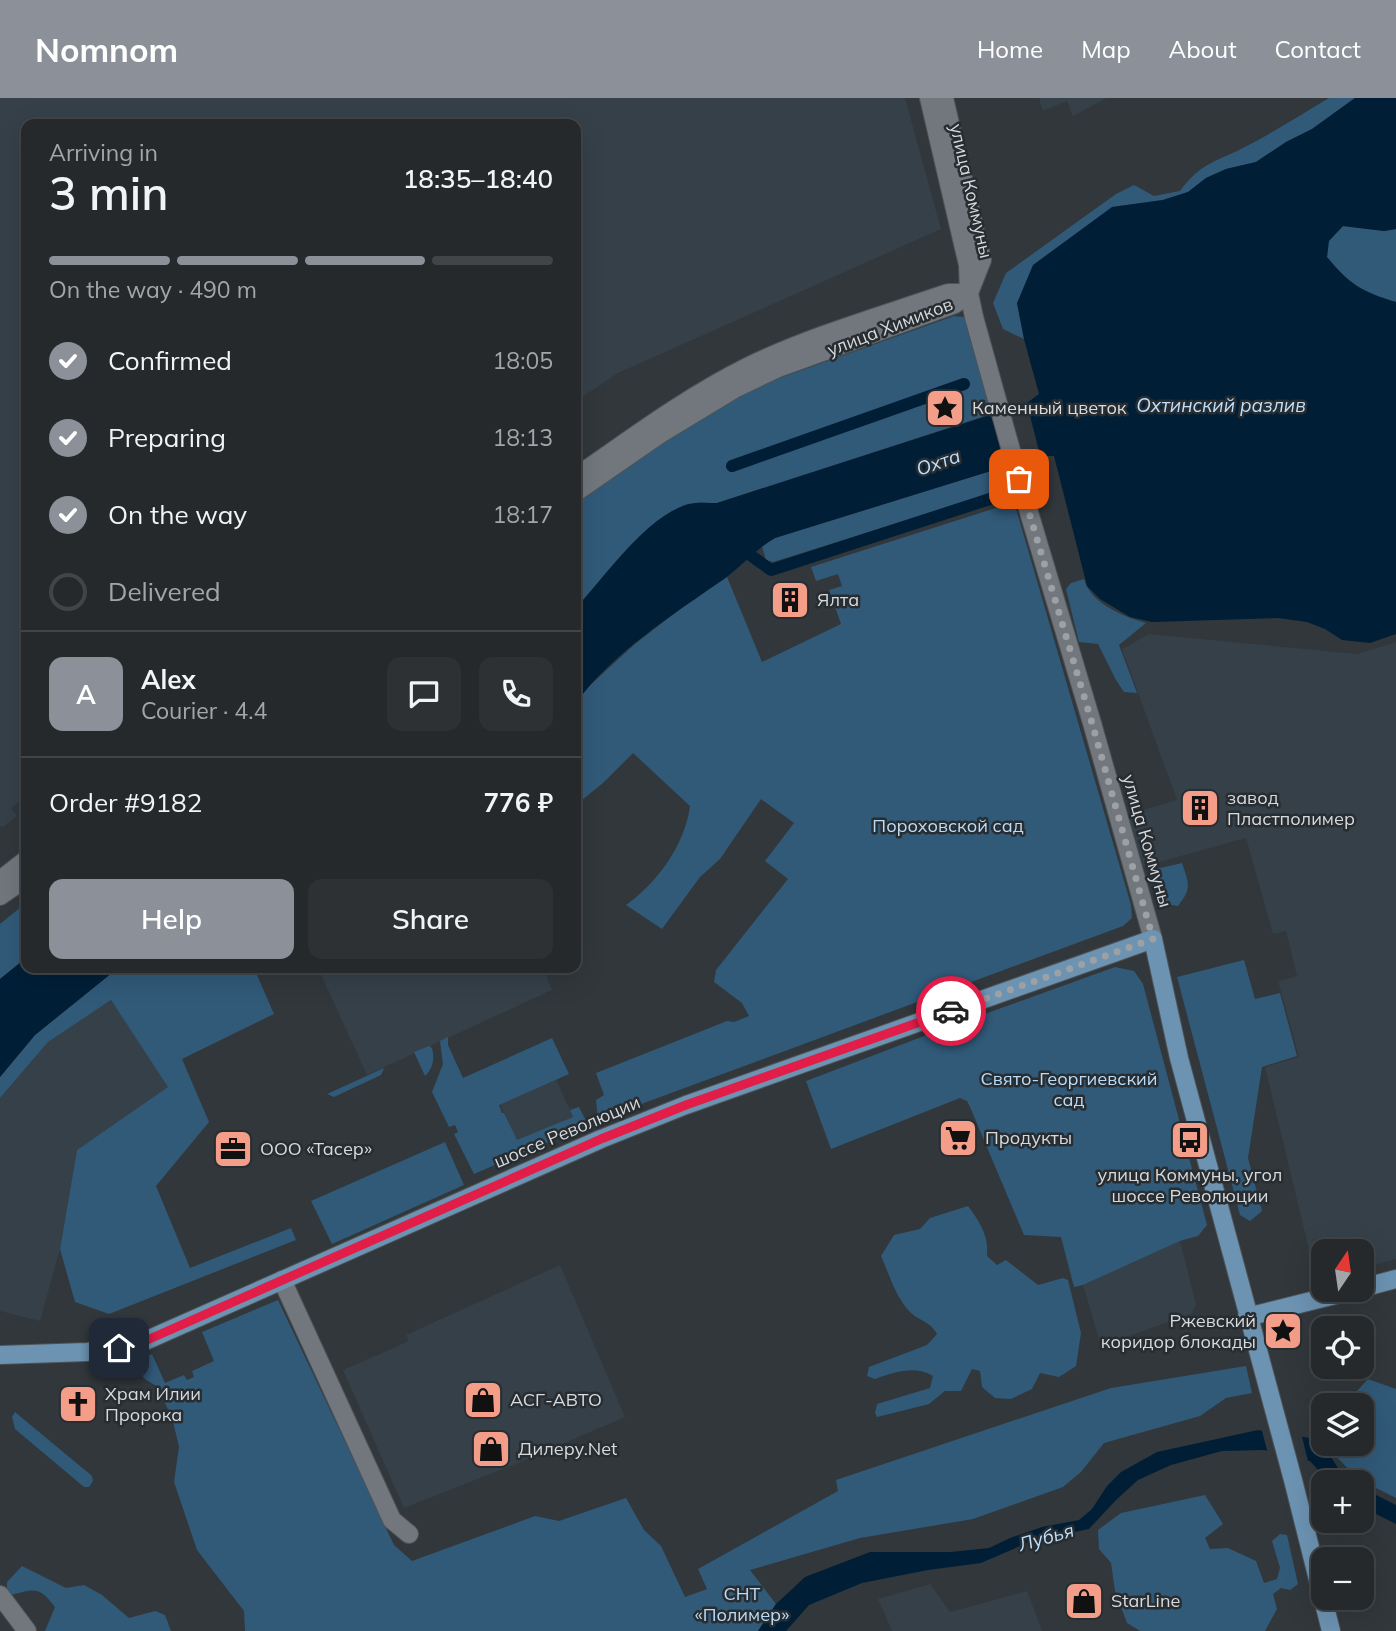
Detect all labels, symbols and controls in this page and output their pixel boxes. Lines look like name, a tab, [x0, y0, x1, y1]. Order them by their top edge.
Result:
text: Nomnom	[35, 29, 178, 70]
text: Home	[977, 34, 1043, 64]
text: Map	[1081, 34, 1131, 64]
text: About	[1169, 34, 1237, 64]
text: Contact	[1275, 34, 1361, 64]
street label: улица Коммуны	[945, 121, 998, 260]
text: Arriving in	[49, 138, 158, 167]
text: 18:35–18:40	[403, 162, 553, 195]
text: 3 min	[49, 164, 168, 222]
text: On the way · 490 m	[49, 275, 257, 304]
street label: улица Химиков	[824, 292, 956, 361]
icon: check	[49, 342, 87, 380]
text: Confirmed	[108, 344, 232, 377]
text: 18:05	[493, 346, 553, 375]
place icon: Каменный цветок	[924, 387, 966, 429]
water label: Охтинский разлив	[1136, 393, 1306, 417]
place label: Каменный цветок	[972, 396, 1127, 419]
icon: check	[49, 419, 87, 457]
text: Preparing	[108, 421, 226, 454]
text: 18:13	[493, 423, 553, 452]
water label: Охта	[913, 443, 963, 481]
pin	[989, 449, 1049, 509]
icon: bag	[1000, 460, 1038, 498]
icon: check	[49, 496, 87, 534]
text: On the way	[108, 498, 247, 531]
text: 18:17	[493, 500, 553, 529]
text: Delivered	[108, 575, 221, 608]
building icon: Ялта	[769, 579, 811, 621]
place label: Ялта	[817, 588, 859, 611]
button: chat	[387, 657, 461, 731]
button: phone	[479, 657, 553, 731]
text: Alex	[141, 663, 196, 696]
text: A	[76, 678, 96, 711]
text: Courier · 4.4	[141, 696, 267, 725]
street label: улица Коммуны	[1117, 772, 1177, 910]
text: Order #9182	[49, 786, 202, 819]
text: 776 ₽	[483, 786, 553, 819]
place label: завод Пластполимер	[1227, 786, 1355, 830]
building icon: завод Пластполимер	[1179, 787, 1221, 829]
park label: Пороховской сад	[872, 814, 1024, 837]
button: Help	[49, 879, 294, 959]
button: Share	[308, 879, 553, 959]
courier	[916, 976, 986, 1046]
icon: car	[932, 992, 970, 1030]
park label: Свято-Георгиевский сад	[980, 1067, 1158, 1111]
street label: шоссе Революции	[490, 1090, 644, 1173]
supermarket icon: Продукты	[937, 1117, 979, 1159]
bus stop icon: улица Коммуны, угол шоссе Революции	[1169, 1119, 1211, 1161]
place label: Продукты	[985, 1126, 1072, 1149]
office icon: ООО «Тасер»	[212, 1128, 254, 1170]
place label: ООО «Тасер»	[260, 1137, 372, 1160]
place label: улица Коммуны, угол шоссе Революции	[1098, 1163, 1282, 1207]
north arrow	[1311, 1239, 1374, 1302]
map controls	[1311, 1239, 1374, 1610]
place label: Ржевский коридор блокады	[1101, 1309, 1256, 1353]
place icon: Ржевский коридор блокады	[1262, 1310, 1304, 1352]
button: locate	[1311, 1316, 1374, 1379]
pin	[89, 1318, 149, 1378]
icon: home	[100, 1329, 138, 1367]
shop icon: АСГ-АВТО	[462, 1379, 504, 1421]
place label: Храм Илии Пророка	[105, 1382, 201, 1426]
church icon: Храм Илии Пророка	[57, 1383, 99, 1425]
place label: АСГ-АВТО	[510, 1388, 602, 1411]
button: layers	[1311, 1393, 1374, 1456]
shop icon: Дилеру.Net	[470, 1428, 512, 1470]
place label: Дилеру.Net	[518, 1437, 617, 1460]
button: +	[1311, 1470, 1374, 1533]
water label: Лубья	[1014, 1518, 1077, 1557]
button: −	[1311, 1547, 1374, 1610]
shop icon: StarLine	[1063, 1580, 1105, 1622]
park label: СНТ «Полимер»	[695, 1582, 789, 1626]
place label: StarLine	[1111, 1589, 1180, 1612]

